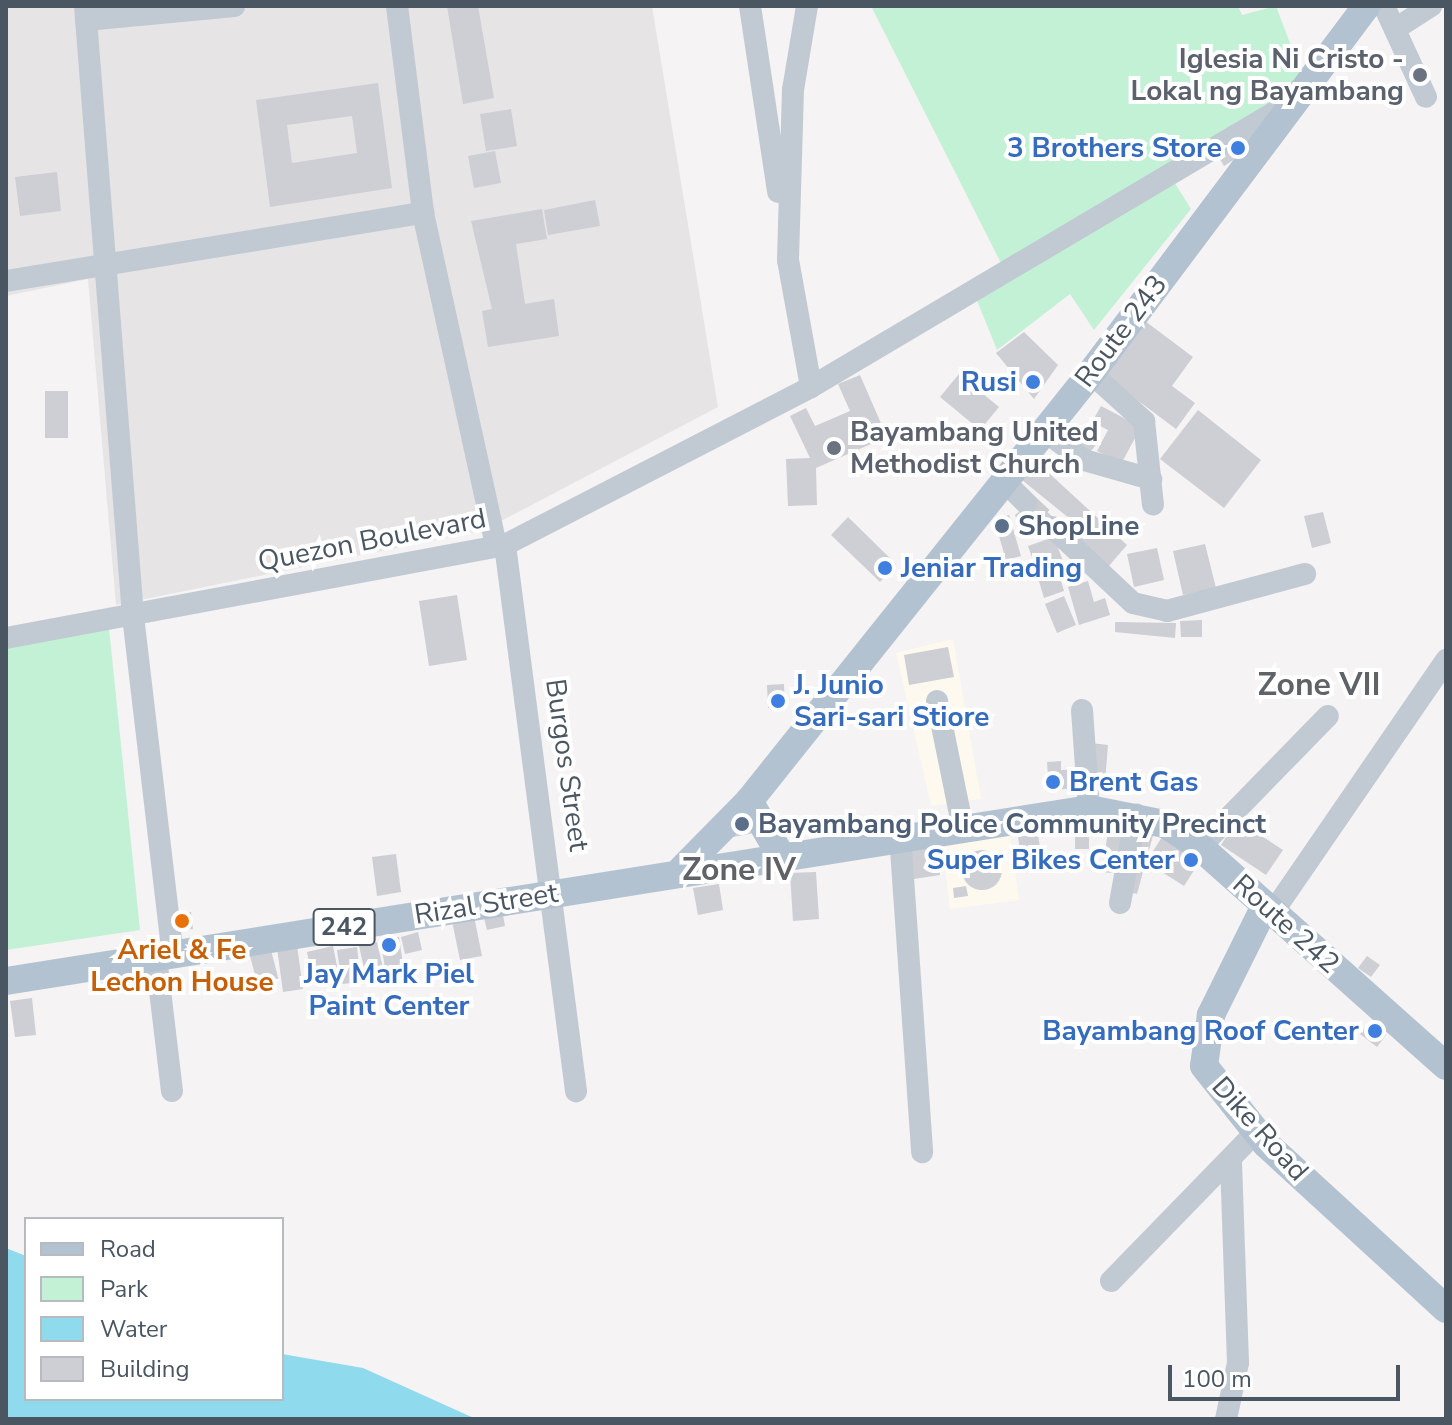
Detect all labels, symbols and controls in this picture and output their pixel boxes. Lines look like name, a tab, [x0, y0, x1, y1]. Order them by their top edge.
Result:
place label: Iglesia Ni Cristo - Lokal ng Bayambang	[1131, 42, 1404, 108]
marker: Iglesia Ni Cristo - Lokal ng Bayambang	[1411, 66, 1429, 84]
place label: 3 Brothers Store	[1007, 131, 1222, 165]
marker: 3 Brothers Store	[1229, 139, 1247, 157]
street label: Route 243	[1068, 268, 1174, 394]
place label: Rusi	[961, 365, 1017, 399]
marker: Rusi	[1024, 373, 1042, 391]
place label: Bayambang United Methodist Church	[850, 415, 1098, 481]
marker: Bayambang United Methodist Church	[825, 439, 843, 457]
street label: Quezon Boulevard	[255, 501, 489, 579]
place label: ShopLine	[1018, 509, 1139, 543]
marker: ShopLine	[993, 517, 1011, 535]
place label: Jeniar Trading	[901, 551, 1082, 585]
marker: Jeniar Trading	[876, 559, 894, 577]
district label: Zone VII	[1258, 666, 1380, 704]
place label: J. Junio Sari-sari Stiore	[794, 668, 990, 734]
street label: Burgos Street	[538, 677, 596, 853]
marker: J. Junio Sari-sari Stiore	[769, 692, 787, 710]
place label: Brent Gas	[1069, 765, 1198, 799]
marker: Brent Gas	[1044, 773, 1062, 791]
place label: Bayambang Police Community Precinct	[758, 807, 1266, 841]
marker: Bayambang Police Community Precinct	[733, 815, 751, 833]
place label: Super Bikes Center	[927, 843, 1175, 877]
district label: Zone IV	[682, 851, 796, 889]
marker: Super Bikes Center	[1182, 851, 1200, 869]
street label: Route 242	[1226, 867, 1346, 981]
street label: Rizal Street	[412, 876, 560, 932]
road number: 242	[312, 905, 376, 949]
marker: Ariel & Fe Lechon House	[173, 912, 191, 930]
place label: Ariel & Fe Lechon House	[90, 933, 274, 999]
marker: Jay Mark Piel Paint Center	[380, 936, 398, 954]
place label: Jay Mark Piel Paint Center	[304, 957, 474, 1023]
place label: Bayambang Roof Center	[1042, 1014, 1359, 1048]
marker: Bayambang Roof Center	[1366, 1022, 1384, 1040]
street label: Dike Road	[1205, 1070, 1315, 1188]
legend	[24, 1217, 284, 1401]
text: Road	[100, 1233, 156, 1265]
text: Park	[100, 1273, 148, 1305]
text: Water	[100, 1313, 167, 1345]
scale bar	[1172, 1349, 1404, 1399]
text: Building	[100, 1353, 190, 1385]
text: 100 m	[1182, 1363, 1252, 1395]

